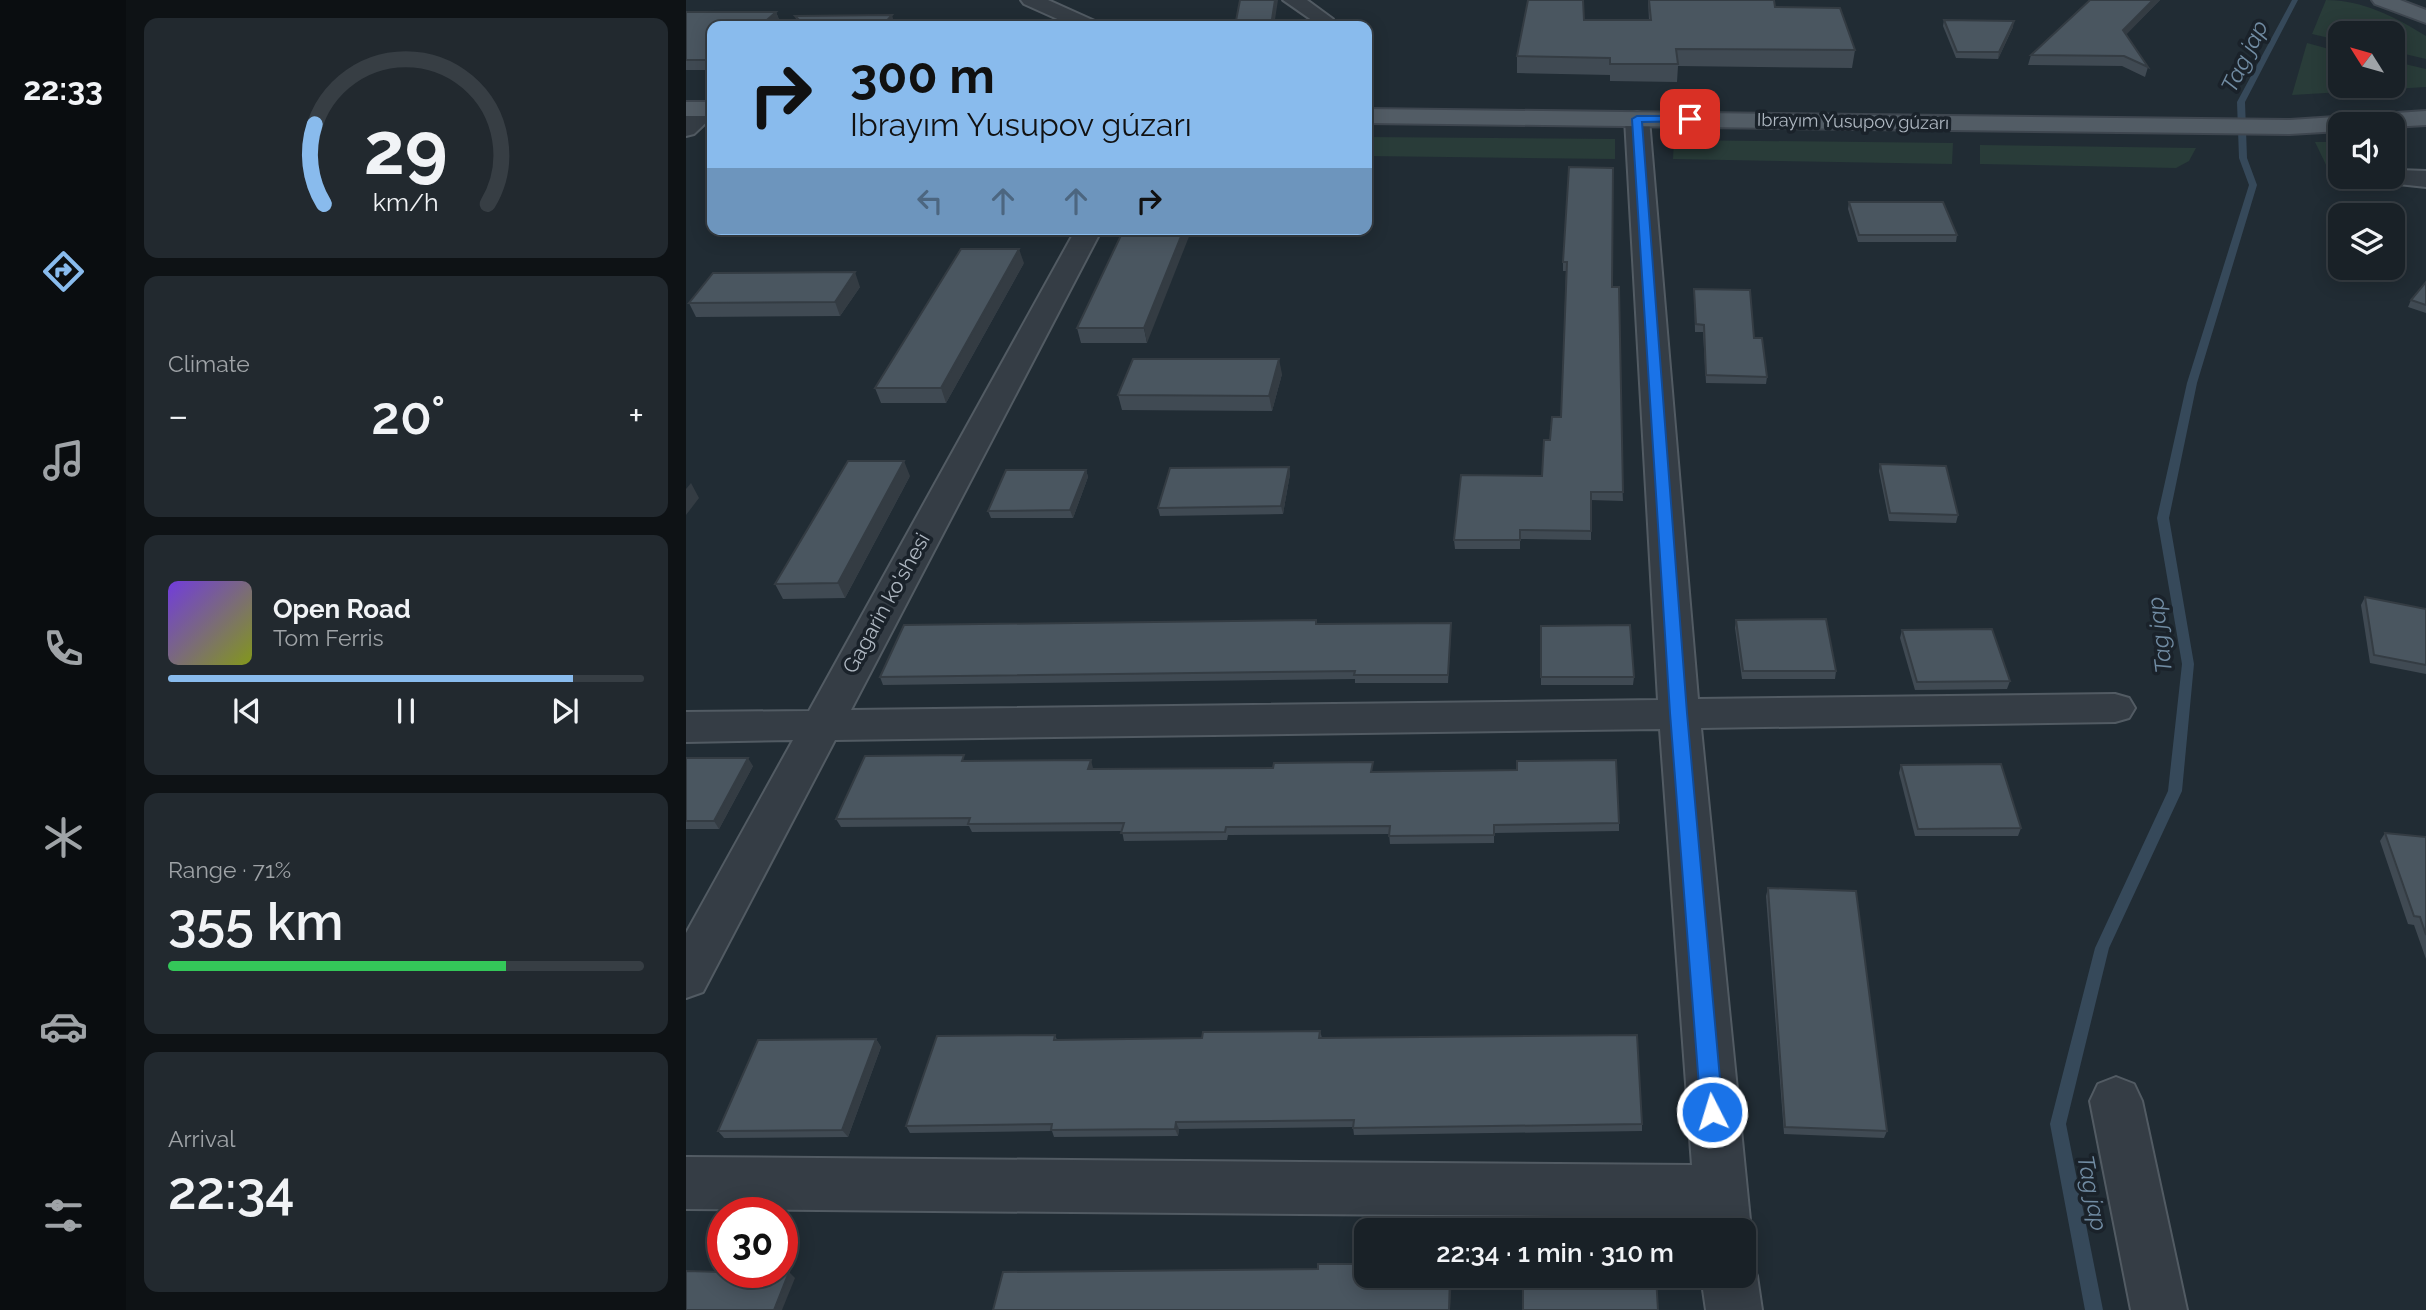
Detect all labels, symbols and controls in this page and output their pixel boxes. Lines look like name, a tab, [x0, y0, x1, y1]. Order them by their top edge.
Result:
water label: Tag jap	[2215, 16, 2273, 96]
north arrow	[2328, 21, 2404, 98]
map controls	[2328, 21, 2405, 280]
text: 300 m	[850, 47, 995, 104]
icon: right	[735, 49, 826, 140]
text: 22:33	[23, 70, 103, 107]
pin	[1660, 89, 1720, 149]
icon: arrive	[1671, 100, 1709, 138]
text: Ibrayım Yusupov gúzarı	[850, 106, 1192, 143]
text: 29	[364, 107, 448, 192]
street label: Ibrayım Yusupov gúzarı	[1757, 109, 1949, 133]
button: sound	[2328, 112, 2405, 189]
icon: left	[911, 182, 949, 220]
icon: ahead	[984, 182, 1022, 220]
icon: ahead	[1057, 182, 1095, 220]
icon: right	[1130, 182, 1168, 220]
text: km/h	[373, 187, 439, 217]
button: layers	[2328, 203, 2405, 280]
icon: directions	[39, 247, 88, 296]
text: Climate	[168, 350, 250, 377]
text: 20°	[371, 385, 445, 446]
text: −	[168, 393, 188, 438]
text: +	[628, 393, 644, 438]
icon: music	[39, 436, 88, 485]
street label: Gagarin ko'shesi	[837, 528, 935, 678]
text: Open Road	[273, 594, 411, 624]
water label: Tag jap	[2141, 595, 2177, 675]
icon: phone	[39, 624, 88, 673]
text: Tom Ferris	[273, 624, 384, 651]
icon: previous	[228, 692, 266, 730]
icon: pause	[387, 692, 425, 730]
icon: next	[546, 692, 584, 730]
icon: climate	[39, 813, 88, 862]
text: Range · 71%	[168, 856, 291, 883]
text: 355 km	[168, 891, 343, 952]
icon: car	[39, 1002, 88, 1051]
position arrow	[1675, 1075, 1749, 1149]
text: Arrival	[168, 1125, 235, 1152]
water label: Tag jap	[2072, 1153, 2114, 1233]
text: 22:34	[168, 1160, 295, 1221]
icon: filters	[39, 1191, 88, 1240]
speed limit sign: 30	[707, 1197, 798, 1288]
text: 22:34 · 1 min · 310 m	[1436, 1238, 1674, 1268]

